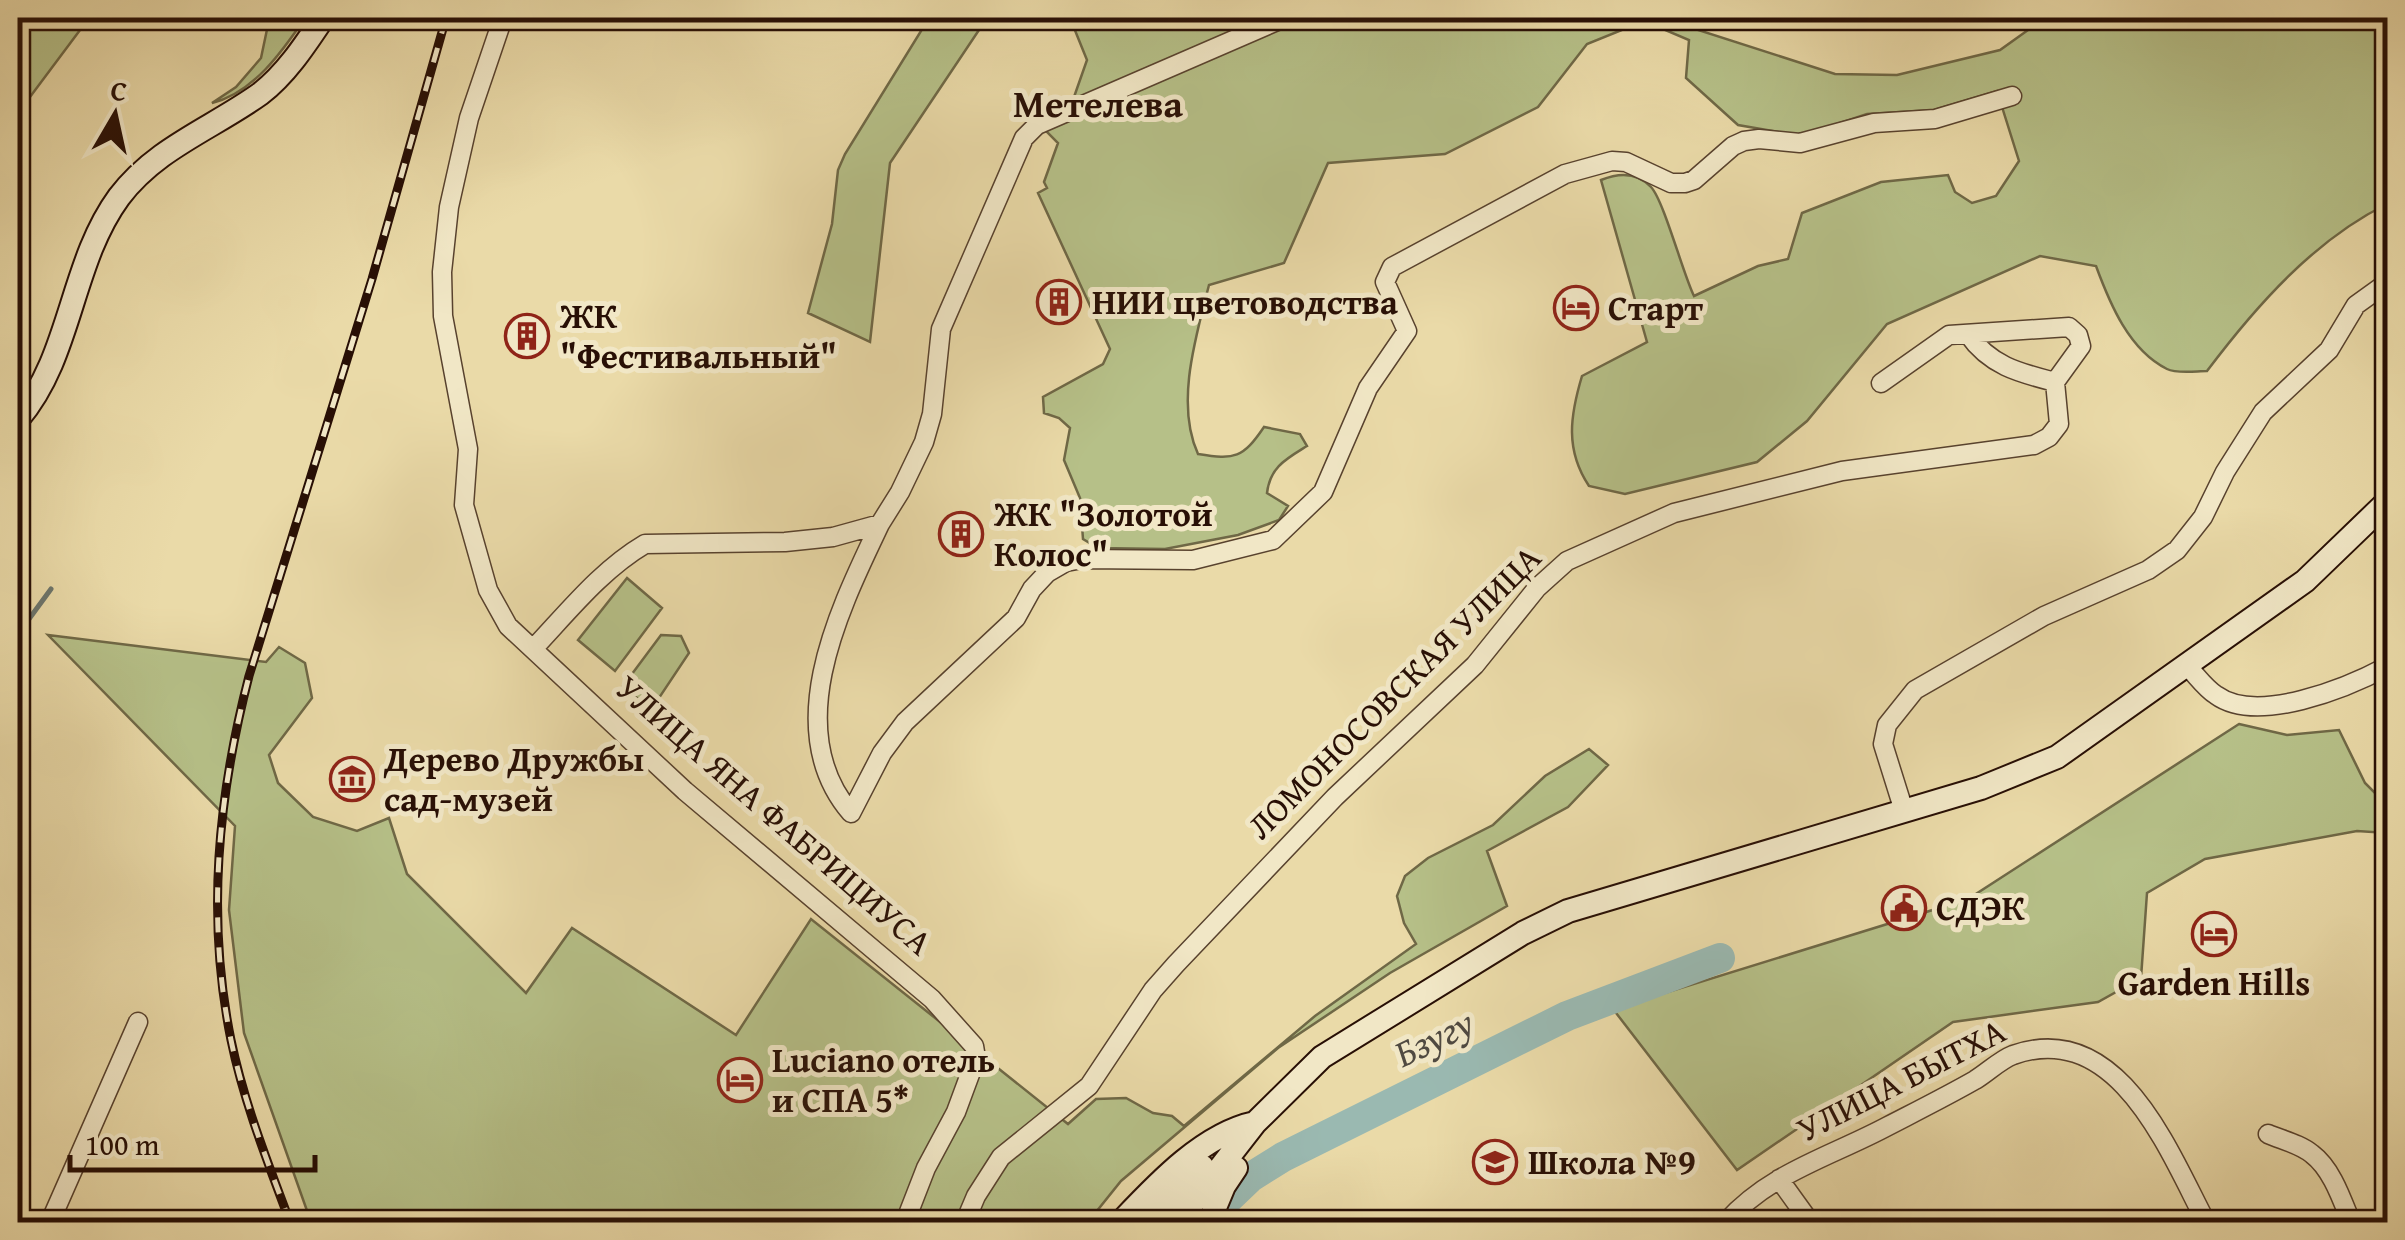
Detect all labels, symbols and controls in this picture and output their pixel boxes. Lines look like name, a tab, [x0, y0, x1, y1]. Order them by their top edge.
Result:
north arrow	[65, 65, 165, 165]
text: С	[108, 68, 130, 111]
district label: Метелева	[1013, 75, 1183, 131]
place label: НИИ цветоводства	[1092, 276, 1398, 327]
building icon: НИИ цветоводства	[1036, 279, 1082, 325]
place label: Старт	[1608, 282, 1703, 333]
hotel icon: Старт	[1553, 285, 1599, 331]
place label: ЖК "Фестивальный"	[559, 290, 837, 381]
building icon: ЖК "Фестивальный"	[504, 313, 550, 359]
place label: ЖК "Золотой Колос"	[993, 488, 1213, 579]
building icon: ЖК "Золотой Колос"	[938, 511, 984, 557]
street label: ЛОМОНОСОВСКАЯ УЛИЦА	[1235, 533, 1552, 850]
street label: УЛИЦА ЯНА ФАБРИЦИУСА	[605, 662, 944, 967]
place label: Дерево Дружбы сад-музей	[383, 733, 644, 824]
museum icon: Дерево Дружбы сад-музей	[329, 756, 375, 802]
place label: СДЭК	[1936, 882, 2026, 933]
public building icon: СДЭК	[1881, 885, 1927, 931]
hotel icon: Garden Hills	[2191, 911, 2237, 957]
place label: Garden Hills	[2118, 957, 2310, 1008]
water label: Бзугу	[1384, 994, 1483, 1080]
street label: УЛИЦА БЫТХА	[1788, 1005, 2014, 1154]
place label: Luciano отель и СПА 5*	[772, 1034, 995, 1125]
hotel icon: Luciano отель и СПА 5*	[717, 1057, 763, 1103]
scale bar	[70, 1110, 315, 1172]
text: 100 m	[85, 1122, 160, 1166]
place label: Школа №9	[1528, 1136, 1696, 1187]
school or university icon: Школа №9	[1472, 1139, 1518, 1185]

